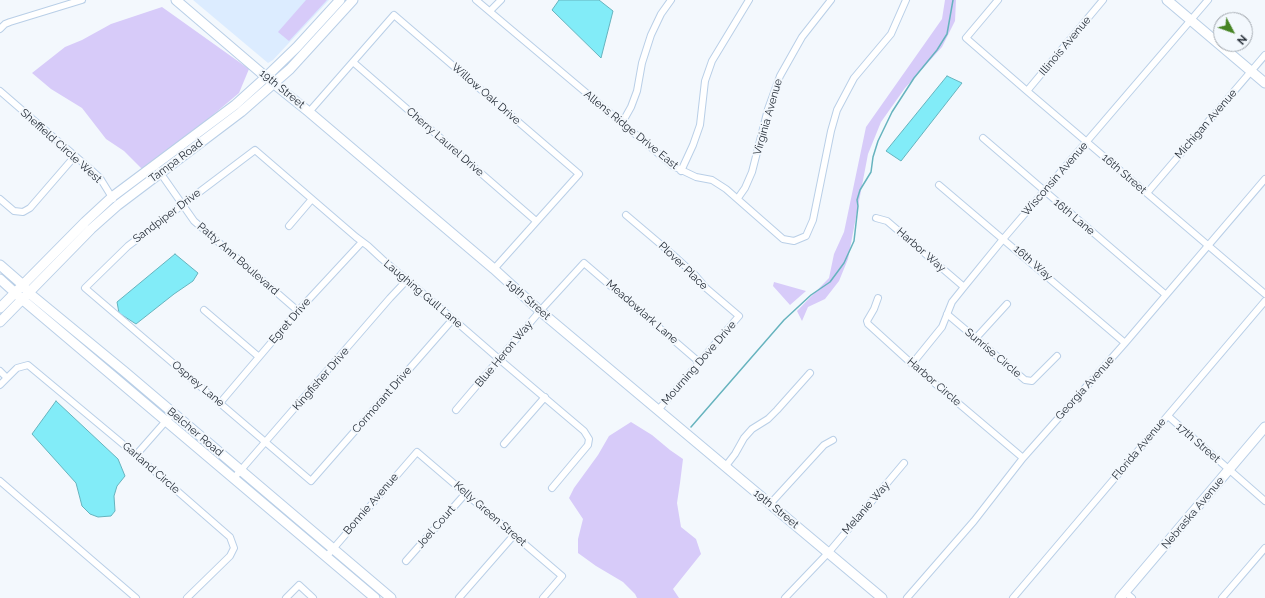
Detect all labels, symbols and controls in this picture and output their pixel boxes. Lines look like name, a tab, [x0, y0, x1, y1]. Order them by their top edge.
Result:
north arrow	[1213, 12, 1253, 52]
street label: Illinois Avenue	[1036, 14, 1094, 78]
text: N	[1234, 32, 1249, 47]
street label: Willow Oak Drive	[449, 60, 523, 128]
street label: 19th Street	[257, 67, 307, 111]
street label: Virginia Avenue	[751, 77, 785, 157]
street label: Michigan Avenue	[1172, 87, 1240, 161]
street label: Allens Ridge Drive East	[581, 88, 681, 172]
street label: Cherry Laurel Drive	[404, 105, 486, 179]
street label: Sheffield Circle West	[18, 106, 104, 186]
street label: Tampa Road	[147, 137, 205, 185]
street label: Wisconsin Avenue	[1019, 139, 1091, 219]
street label: 16th Street	[1099, 151, 1149, 197]
street label: Sandpiper Drive	[131, 186, 203, 246]
street label: 16th Lane	[1051, 196, 1097, 238]
street label: Patty Ann Boulevard	[194, 220, 282, 298]
street label: Harbor Way	[894, 225, 948, 275]
street label: Plover Place	[656, 239, 710, 293]
street label: 16th Way	[1011, 243, 1055, 283]
street label: Laughing Gull Lane	[381, 257, 465, 331]
street label: 19th Street	[503, 277, 553, 323]
street label: Meadowlark Lane	[603, 277, 681, 347]
street label: Egret Drive	[267, 295, 313, 347]
street label: Blue Heron Way	[472, 318, 536, 390]
street label: Mourning Dove Drive	[659, 318, 739, 408]
street label: Sunrise Circle	[962, 326, 1024, 380]
street label: Kingfisher Drive	[290, 345, 352, 413]
street label: Georgia Avenue	[1053, 353, 1117, 423]
street label: Harbor Circle	[904, 355, 964, 409]
street label: Osprey Lane	[169, 358, 227, 410]
street label: Cormorant Drive	[350, 364, 414, 436]
street label: Belcher Road	[164, 405, 226, 459]
street label: Florida Avenue	[1109, 415, 1169, 483]
street label: 17th Street	[1173, 420, 1223, 466]
street label: Garland Circle	[120, 439, 182, 497]
street label: Bonnie Avenue	[341, 471, 401, 537]
street label: Nebraska Avenue	[1159, 474, 1227, 552]
street label: Kelly Green Street	[451, 479, 529, 549]
street label: Melanie Way	[839, 479, 893, 537]
street label: 19th Street	[751, 487, 801, 531]
street label: Joel Court	[414, 503, 458, 551]

